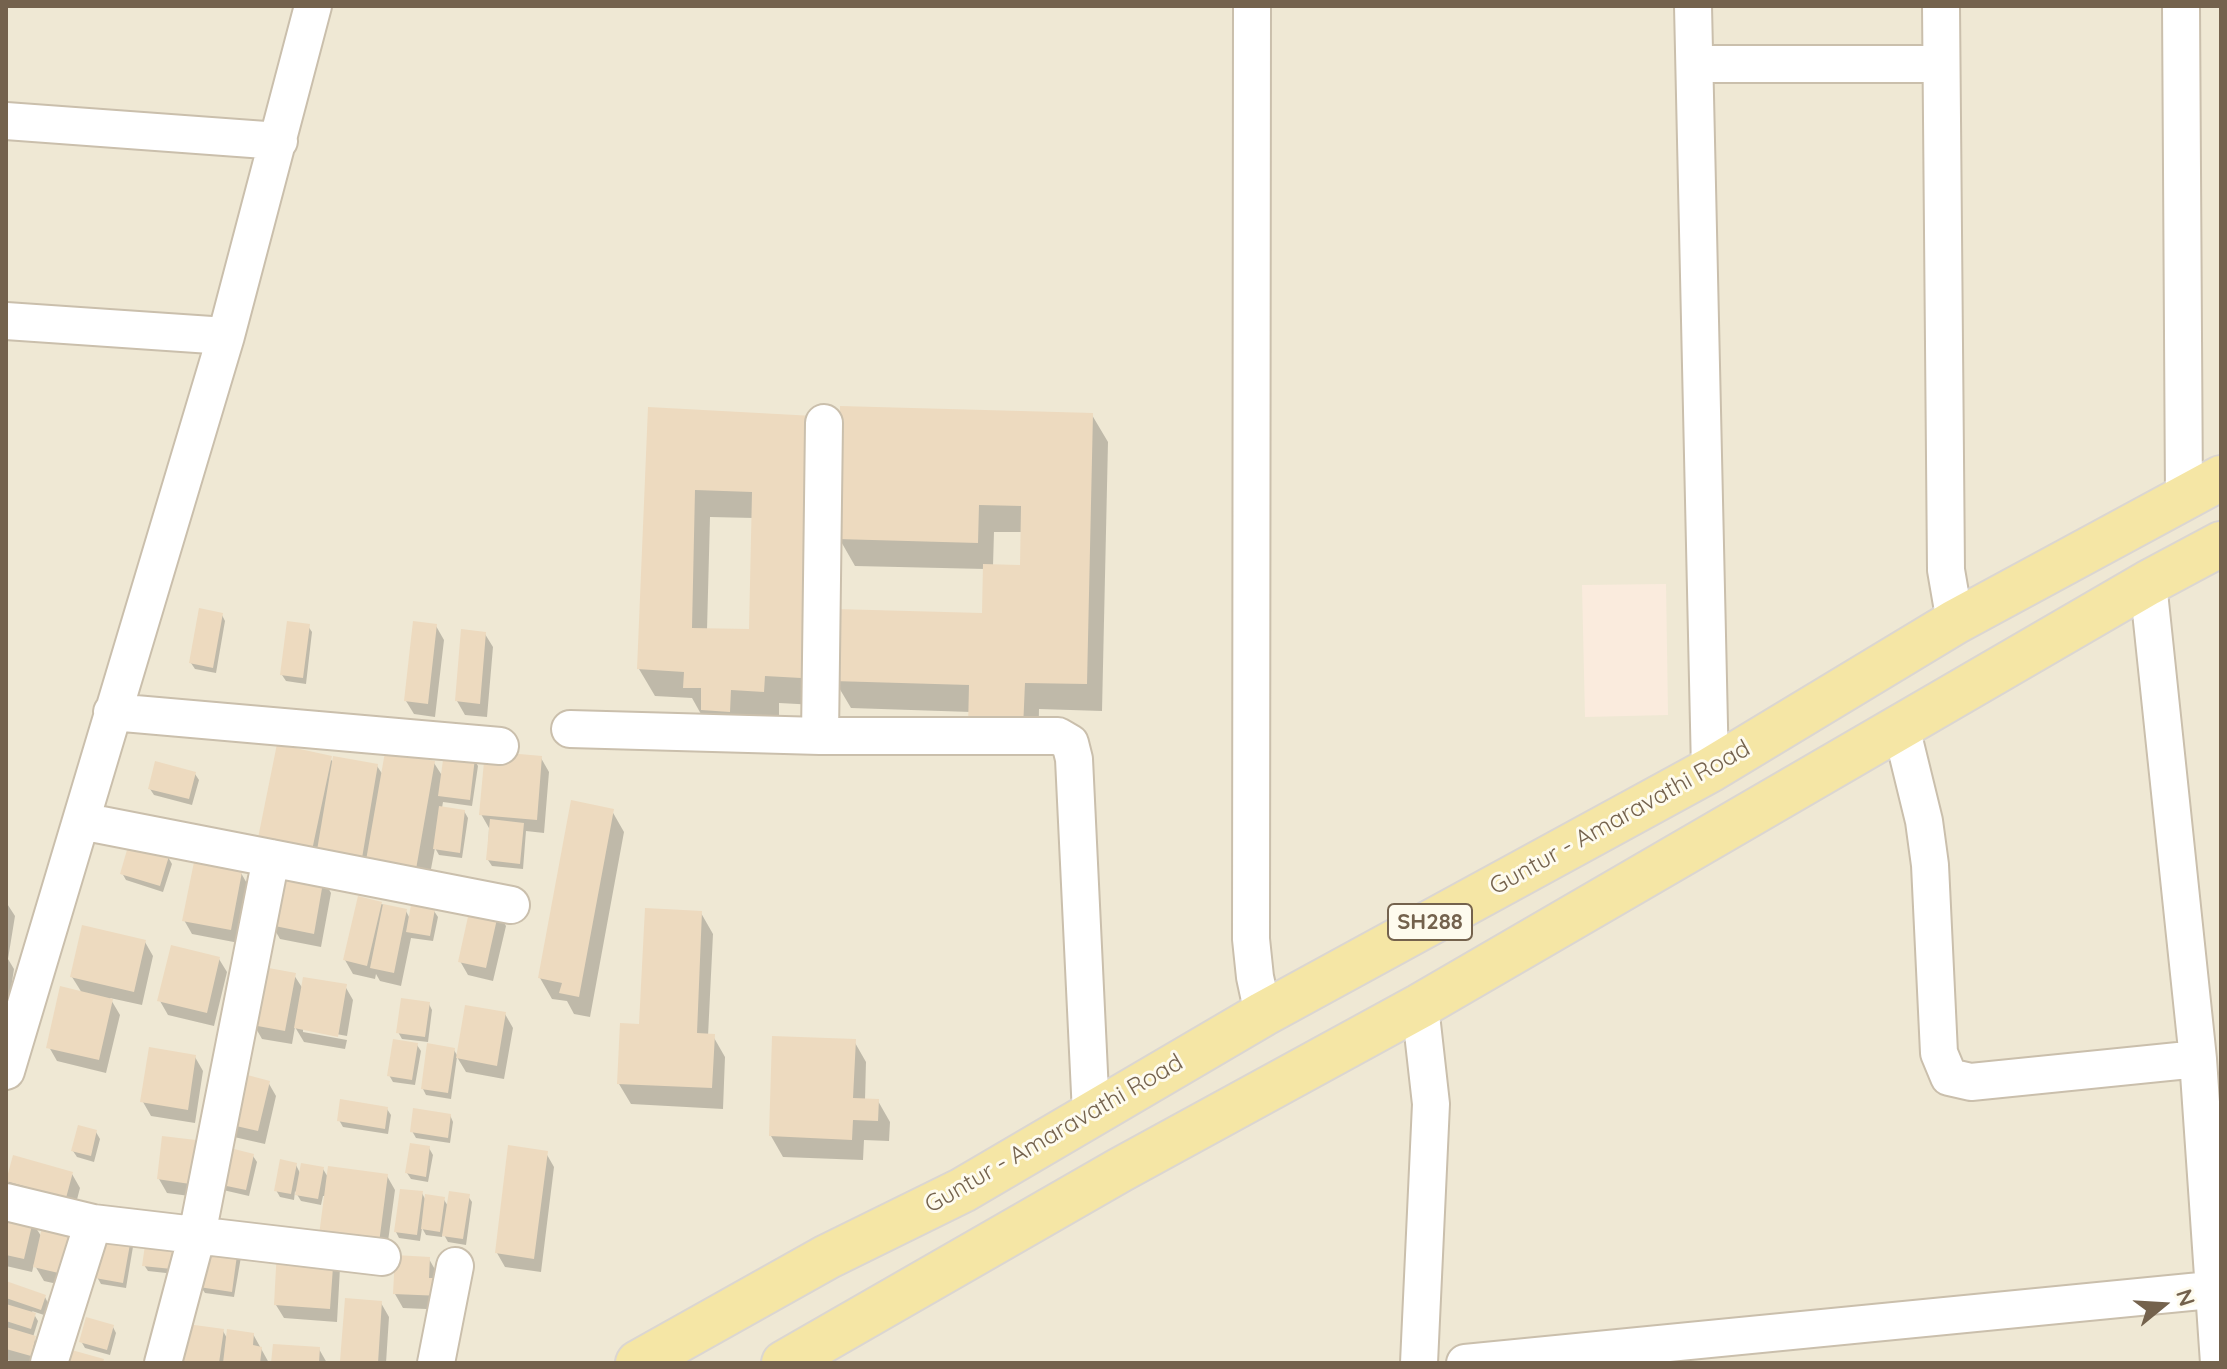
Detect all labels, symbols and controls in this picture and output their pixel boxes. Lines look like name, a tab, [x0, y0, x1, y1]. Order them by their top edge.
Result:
street label: Guntur - Amaravathi Road	[1485, 734, 1755, 902]
road number: SH288	[1388, 904, 1472, 940]
street label: Guntur - Amaravathi Road	[920, 1048, 1188, 1220]
north arrow	[2123, 1265, 2203, 1345]
text: N	[2170, 1286, 2202, 1310]

